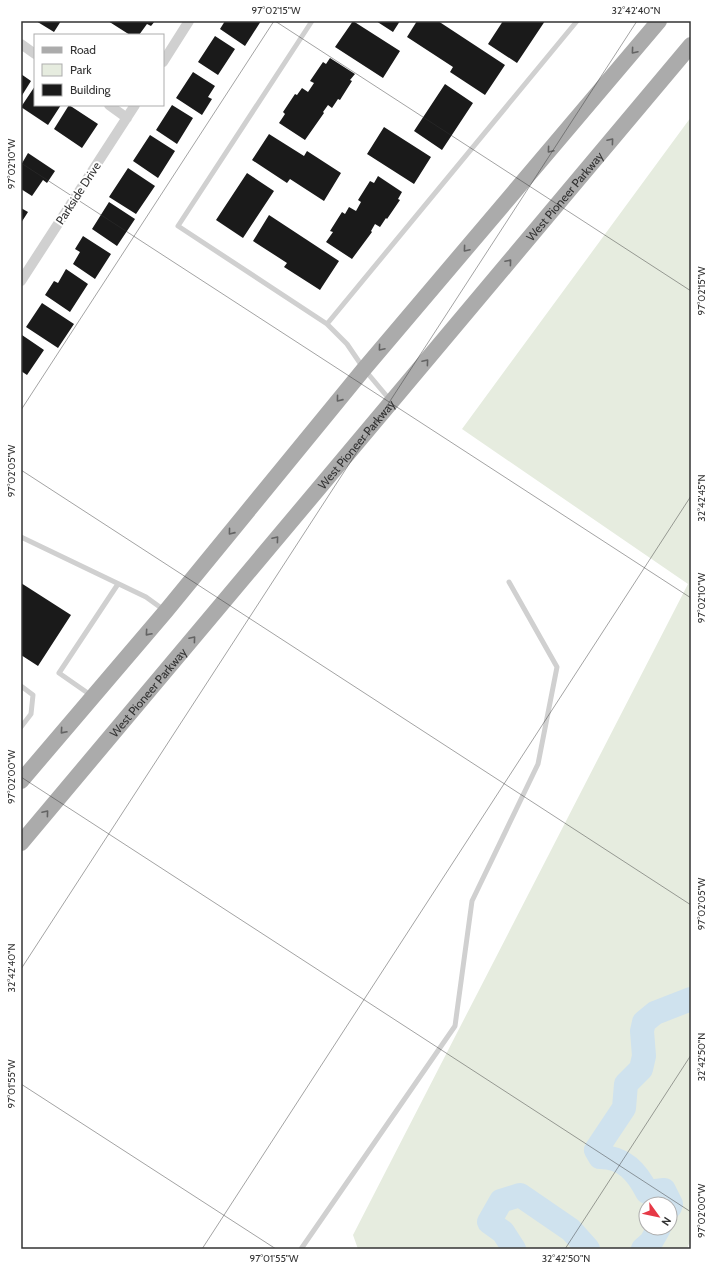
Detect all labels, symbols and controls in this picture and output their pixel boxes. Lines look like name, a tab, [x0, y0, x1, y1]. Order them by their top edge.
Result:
text: 97°02'15"W	[252, 4, 301, 17]
text: 32°42'40"N	[612, 4, 660, 17]
legend	[34, 34, 164, 106]
text: Road	[70, 42, 96, 57]
one-way arrow	[631, 46, 638, 53]
text: Park	[70, 62, 92, 77]
text: Building	[70, 82, 112, 97]
text: 97°02'10"W	[5, 138, 18, 189]
one-way arrow	[607, 139, 614, 146]
one-way arrow	[547, 145, 554, 152]
street label: West Pioneer Parkway	[523, 148, 606, 244]
street label: Parkside Drive	[52, 159, 104, 227]
one-way arrow	[463, 244, 470, 251]
one-way arrow	[505, 260, 512, 267]
text: 97°02'15"W	[695, 266, 708, 315]
one-way arrow	[379, 343, 386, 350]
one-way arrow	[421, 359, 428, 366]
one-way arrow	[337, 394, 344, 401]
street label: West Pioneer Parkway	[314, 396, 398, 492]
text: 97°02'05"W	[5, 444, 18, 497]
text: 32°42'45"N	[695, 474, 708, 522]
one-way arrow	[228, 528, 235, 535]
one-way arrow	[272, 537, 279, 544]
text: 97°02'10"W	[695, 572, 708, 623]
one-way arrow	[146, 628, 153, 635]
one-way arrow	[188, 636, 195, 644]
street label: West Pioneer Parkway	[106, 644, 189, 740]
one-way arrow	[61, 727, 68, 734]
text: 97°02'00"W	[5, 749, 18, 804]
one-way arrow	[42, 811, 49, 818]
text: 97°02'05"W	[695, 877, 708, 930]
text: 32°42'40"N	[5, 944, 18, 992]
text: 32°42'50"N	[695, 1033, 708, 1081]
text: 97°01'55"W	[5, 1059, 18, 1109]
text: 97°02'00"W	[695, 1183, 708, 1238]
north arrow	[638, 1196, 678, 1236]
text: N	[658, 1214, 674, 1229]
text: 97°01'55"W	[249, 1252, 299, 1265]
text: 32°42'50"N	[542, 1252, 590, 1265]

